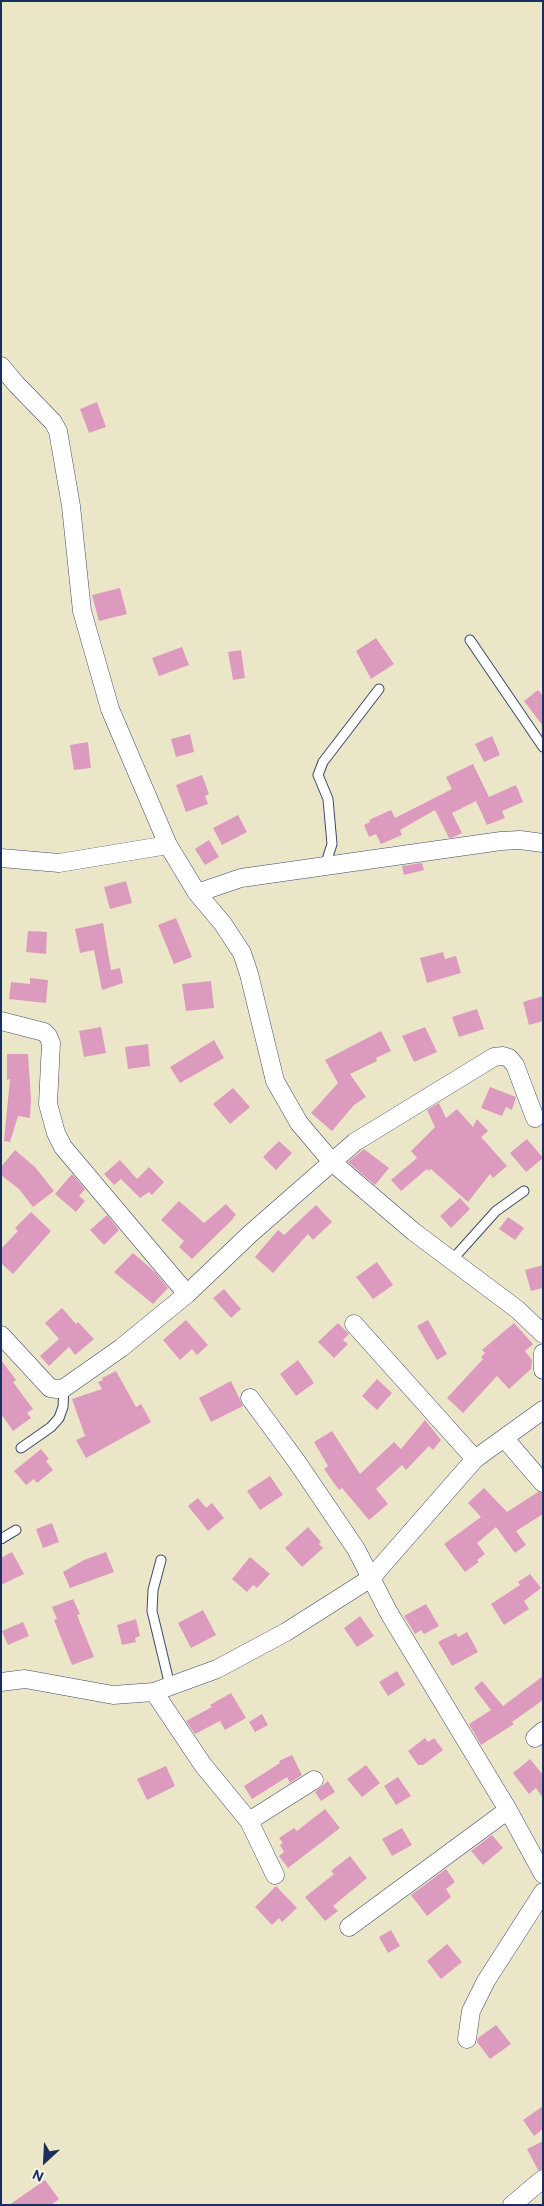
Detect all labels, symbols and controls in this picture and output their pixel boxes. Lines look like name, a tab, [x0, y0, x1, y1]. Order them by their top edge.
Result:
north arrow	[20, 2136, 70, 2186]
text: N	[30, 2165, 47, 2185]

